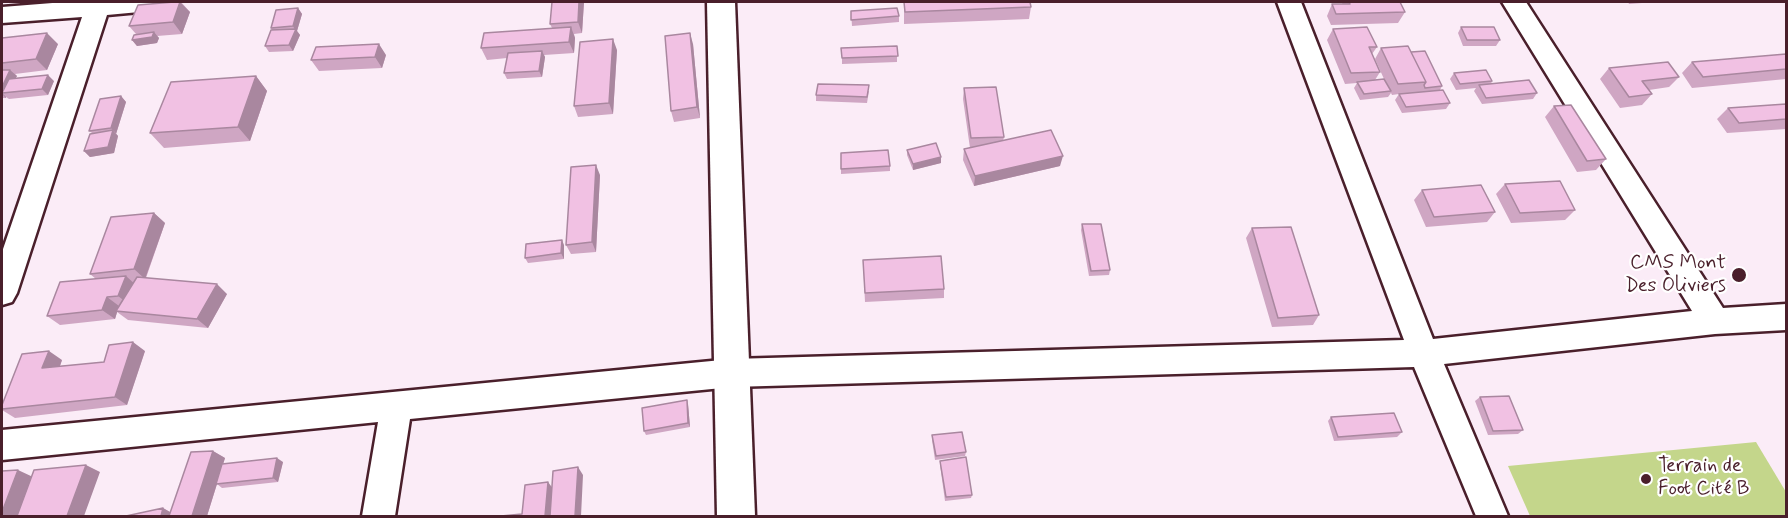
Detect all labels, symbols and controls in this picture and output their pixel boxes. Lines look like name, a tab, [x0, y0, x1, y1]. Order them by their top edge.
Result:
place label: CMS Mont Des Oliviers	[1625, 252, 1726, 299]
marker: CMS Mont Des Oliviers	[1730, 266, 1748, 284]
place label: Terrain de Foot Cité B	[1658, 455, 1749, 502]
marker: Terrain de Foot Cité B	[1639, 472, 1653, 486]

